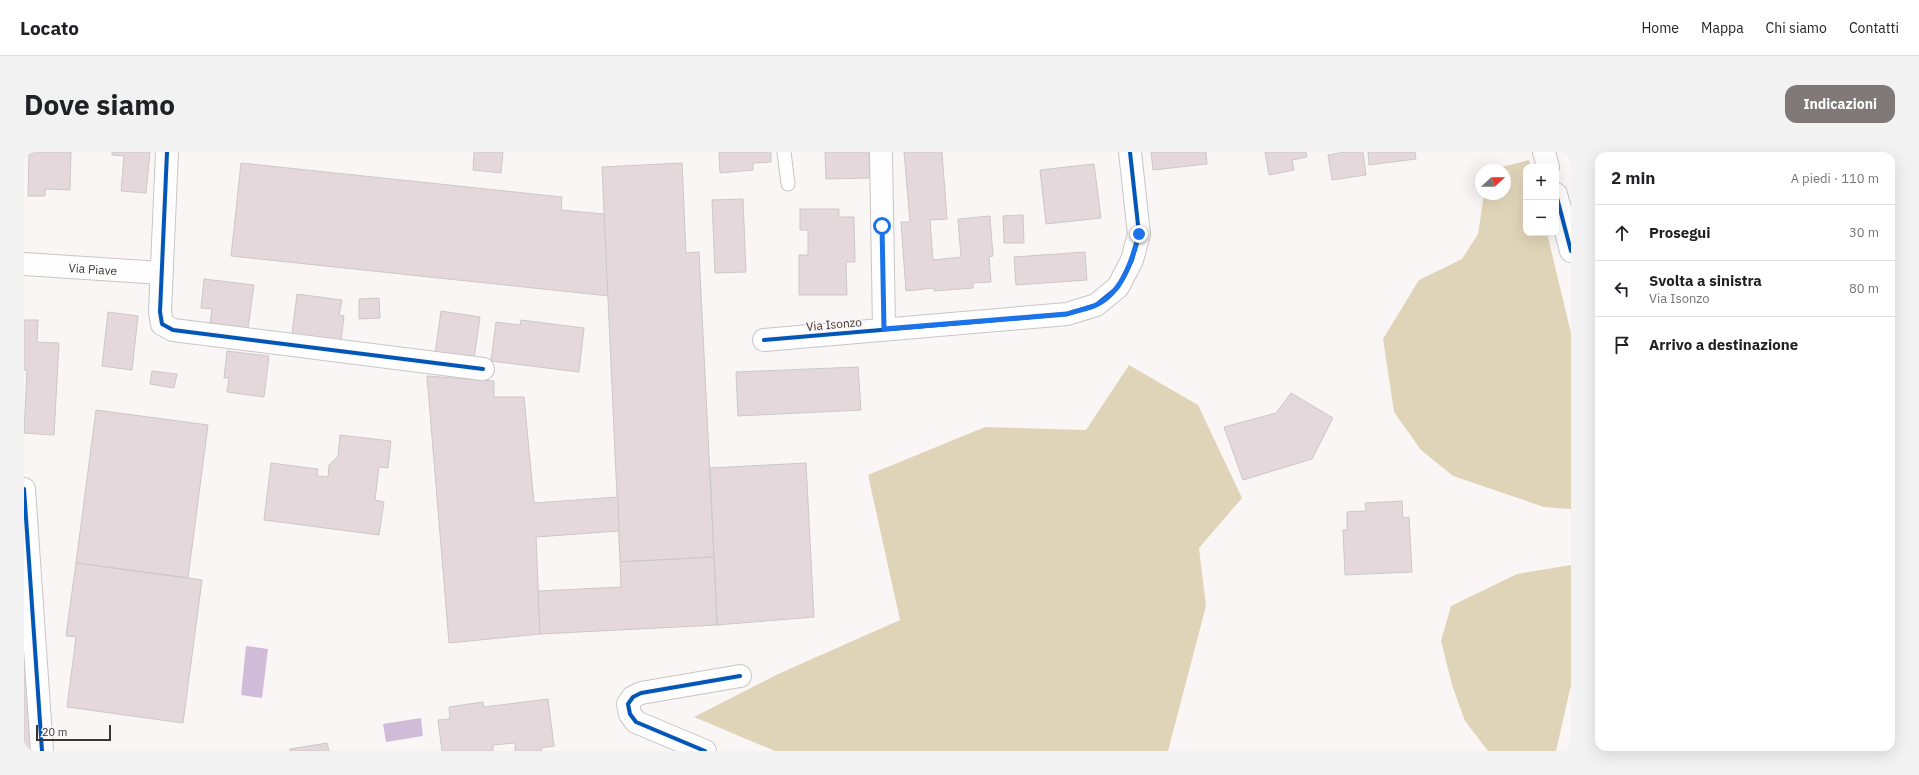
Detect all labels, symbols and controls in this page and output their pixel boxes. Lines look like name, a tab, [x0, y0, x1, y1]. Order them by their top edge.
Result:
text: Locato	[20, 16, 79, 40]
text: Home	[1641, 19, 1679, 37]
text: Mappa	[1701, 19, 1744, 37]
text: Chi siamo	[1766, 19, 1827, 37]
text: Contatti	[1849, 19, 1899, 37]
button: Indicazioni	[1785, 85, 1895, 123]
text: Dove siamo	[24, 86, 175, 123]
north arrow	[1475, 164, 1511, 200]
map controls	[1523, 164, 1559, 236]
button: +	[1523, 164, 1559, 200]
text: 2 min	[1611, 167, 1655, 189]
text: A piedi · 110 m	[1791, 170, 1879, 187]
button: −	[1523, 200, 1559, 236]
route start	[873, 217, 891, 235]
icon: ahead	[1611, 222, 1633, 244]
text: Prosegui	[1649, 223, 1711, 242]
text: 30 m	[1849, 224, 1879, 241]
route end	[1130, 225, 1148, 243]
street label: Via Piave	[68, 259, 118, 278]
text: Svolta a sinistra	[1649, 271, 1762, 290]
icon: left	[1611, 278, 1633, 300]
text: 80 m	[1849, 280, 1879, 297]
text: Via Isonzo	[1649, 290, 1710, 307]
street label: Via Isonzo	[805, 314, 863, 334]
icon: arrive	[1611, 334, 1633, 356]
text: Arrivo a destinazione	[1649, 335, 1798, 354]
scale bar	[36, 723, 111, 742]
text: 20 m	[42, 725, 67, 739]

